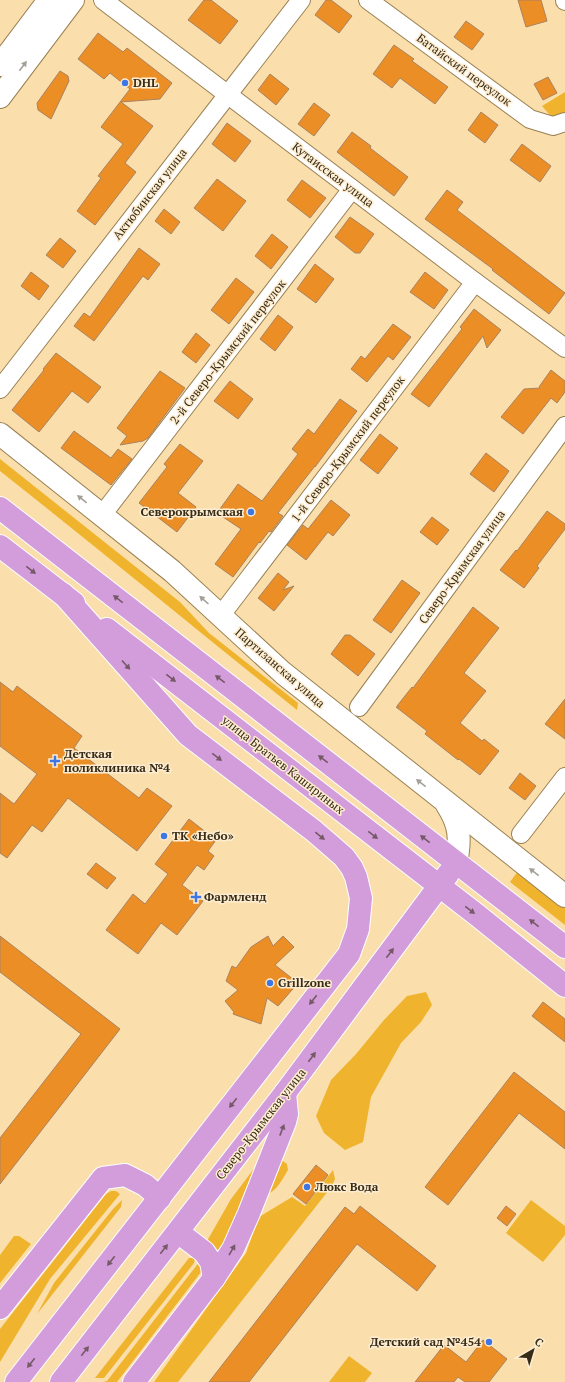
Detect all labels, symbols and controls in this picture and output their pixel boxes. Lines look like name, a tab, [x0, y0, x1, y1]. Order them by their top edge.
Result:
street label: Батайский переулок	[414, 30, 515, 109]
one-way arrow	[19, 60, 28, 71]
place label: DHL	[133, 75, 158, 90]
marker: DHL	[120, 78, 130, 88]
street label: Кутаисская улица	[290, 139, 377, 210]
street label: Актюбинская улица	[109, 145, 190, 242]
street label: 2-й Северо-Крымский переулок	[166, 276, 289, 427]
street label: 1-й Северо-Крымский переулок	[288, 372, 408, 525]
one-way arrow	[77, 495, 88, 504]
place label: Северокрымская	[141, 504, 243, 519]
marker: Северокрымская	[246, 507, 256, 517]
street label: Северо-Крымская улица	[415, 507, 508, 627]
one-way arrow	[25, 565, 36, 574]
one-way arrow	[112, 595, 123, 604]
one-way arrow	[199, 595, 209, 605]
street label: Партизанская улица	[232, 625, 328, 711]
one-way arrow	[121, 660, 131, 670]
one-way arrow	[165, 674, 176, 683]
one-way arrow	[215, 675, 226, 683]
street label: улица Братьев Кашириных	[218, 712, 348, 817]
place label: Детская поликлиника №4	[64, 746, 170, 775]
one-way arrow	[212, 753, 223, 761]
marker: Детская поликлиника №4	[49, 755, 61, 767]
one-way arrow	[317, 755, 328, 763]
one-way arrow	[415, 779, 426, 788]
place label: ТК «Небо»	[172, 828, 234, 843]
marker: ТК «Небо»	[159, 831, 169, 841]
one-way arrow	[368, 831, 378, 839]
one-way arrow	[315, 832, 326, 841]
one-way arrow	[420, 835, 431, 843]
one-way arrow	[529, 868, 540, 876]
place label: Фармленд	[204, 889, 267, 904]
marker: Фармленд	[191, 892, 201, 902]
one-way arrow	[465, 906, 476, 914]
one-way arrow	[529, 919, 540, 927]
one-way arrow	[386, 948, 394, 958]
place label: Grillzone	[278, 975, 332, 990]
marker: Grillzone	[265, 978, 275, 988]
one-way arrow	[309, 995, 317, 1006]
one-way arrow	[308, 1052, 316, 1062]
street label: Северо-Крымская улица	[212, 1065, 309, 1182]
one-way arrow	[229, 1097, 238, 1108]
one-way arrow	[279, 1124, 285, 1136]
place label: Люкс Вода	[314, 1179, 379, 1194]
marker: Люкс Вода	[302, 1182, 312, 1192]
one-way arrow	[160, 1243, 169, 1254]
one-way arrow	[229, 1244, 236, 1256]
one-way arrow	[106, 1255, 115, 1266]
north arrow	[513, 1330, 553, 1370]
place label: Детский сад №454	[370, 1334, 481, 1349]
text: С	[532, 1334, 546, 1350]
marker: Детский сад №454	[484, 1337, 494, 1347]
one-way arrow	[80, 1346, 89, 1357]
one-way arrow	[27, 1358, 35, 1369]

